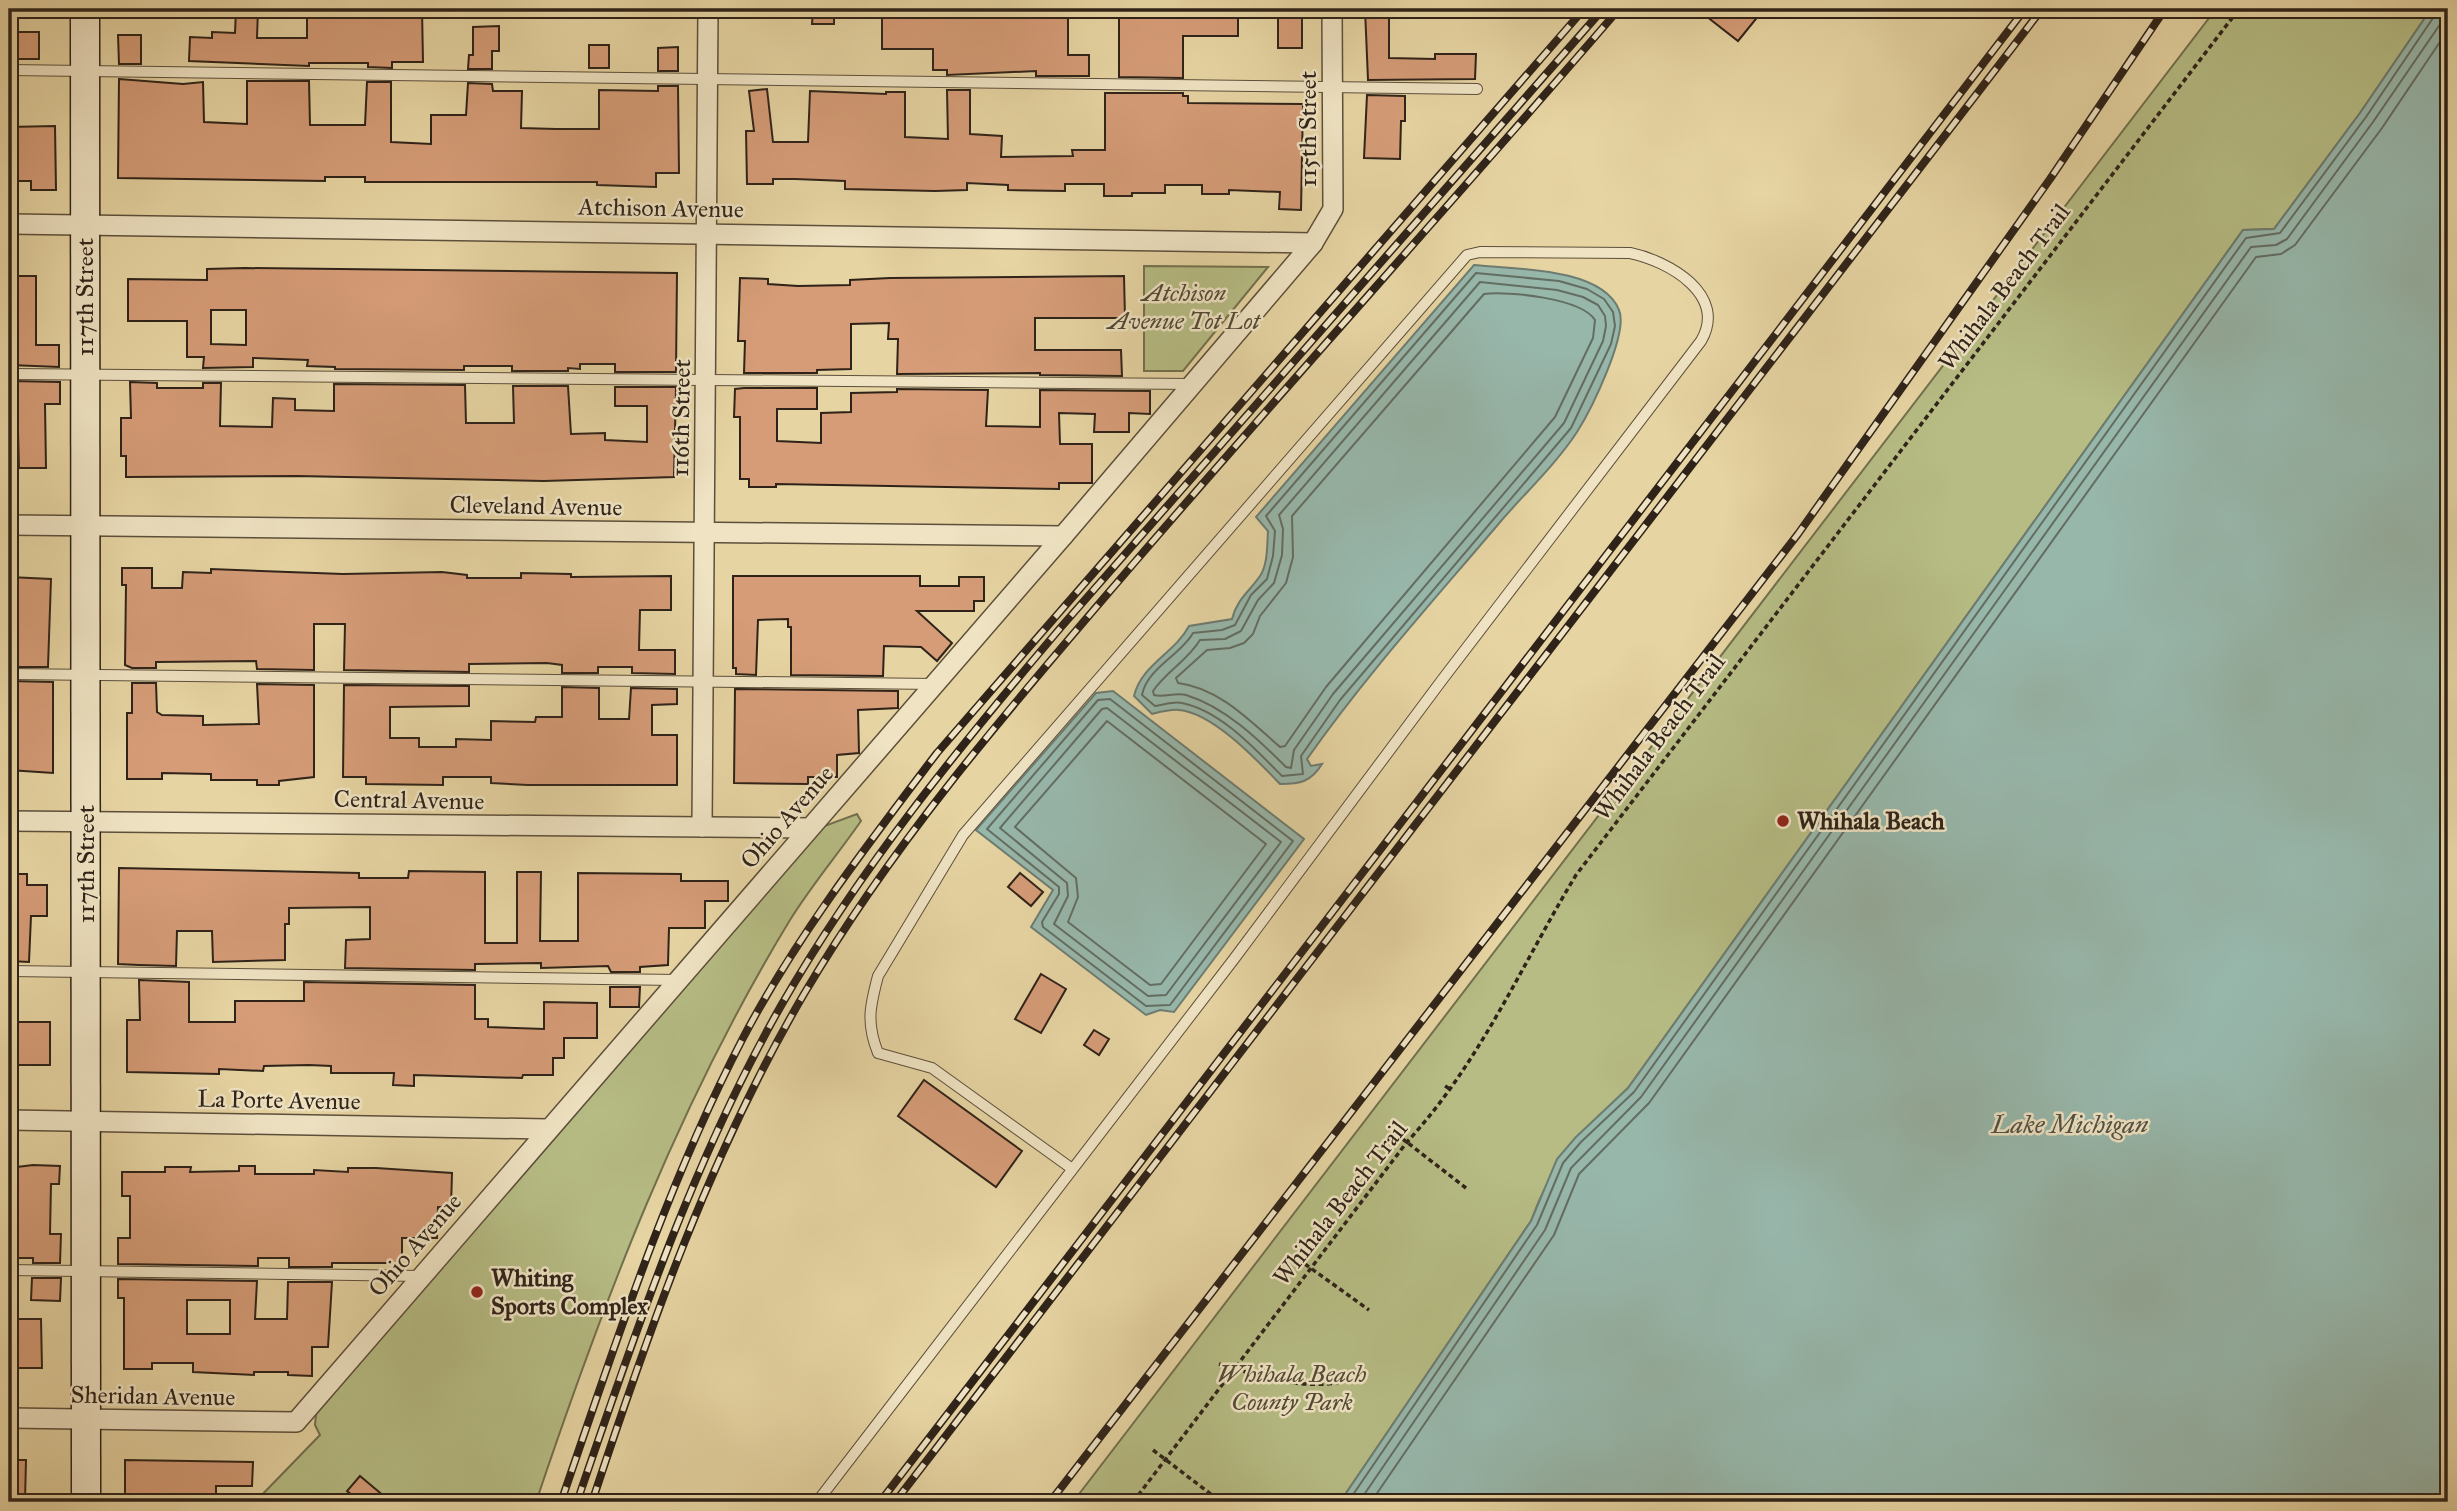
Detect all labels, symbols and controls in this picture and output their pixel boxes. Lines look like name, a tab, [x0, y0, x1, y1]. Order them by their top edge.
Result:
street label: 115th Street	[1293, 70, 1323, 187]
street label: Atchison Avenue	[577, 192, 744, 224]
street label: Whihala Beach Trail	[1932, 197, 2077, 376]
street label: 117th Street	[70, 237, 100, 356]
park label: Atchison Avenue Tot Lot	[1105, 278, 1261, 336]
street label: 116th Street	[665, 358, 697, 477]
street label: Cleveland Avenue	[449, 489, 623, 523]
street label: Whihala Beach Trail	[1587, 647, 1732, 826]
street label: Ohio Avenue	[734, 759, 840, 875]
street label: Central Avenue	[333, 784, 485, 816]
street label: 117th Street	[71, 804, 101, 923]
place label: Whihala Beach	[1797, 806, 1945, 836]
marker: Whihala Beach	[1775, 813, 1791, 829]
street label: La Porte Avenue	[197, 1084, 361, 1116]
water label: Lake Michigan	[1991, 1108, 2149, 1140]
street label: Whihala Beach Trail	[1266, 1114, 1414, 1291]
street label: Ohio Avenue	[362, 1187, 468, 1303]
place label: Whiting Sports Complex	[491, 1263, 648, 1321]
marker: Whiting Sports Complex	[469, 1284, 485, 1300]
park label: Whihala Beach County Park	[1217, 1359, 1367, 1417]
street label: Sheridan Avenue	[70, 1380, 236, 1412]

